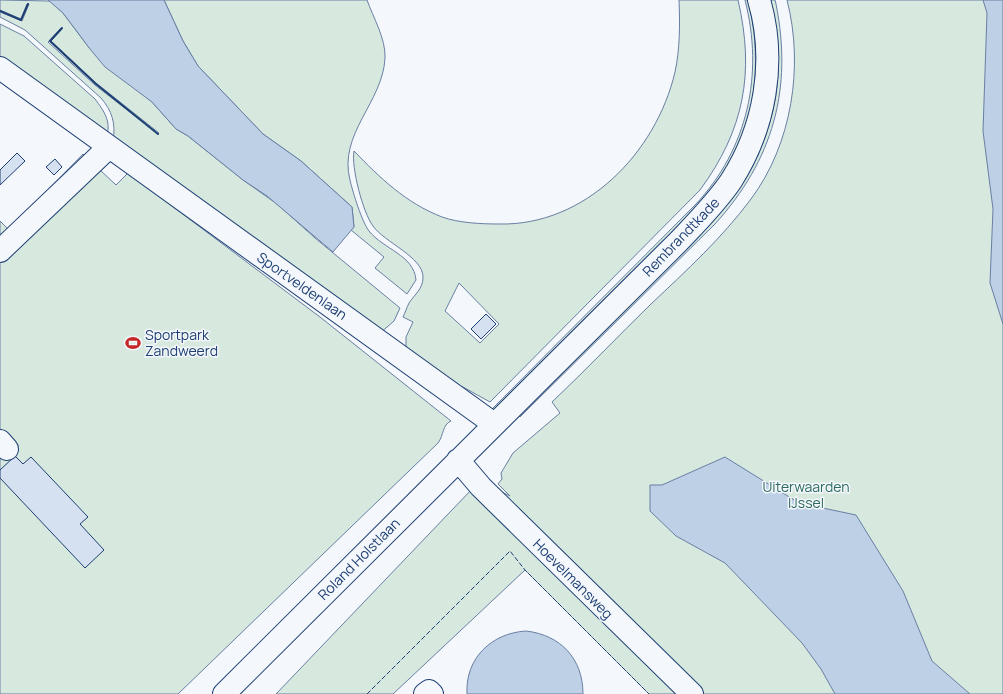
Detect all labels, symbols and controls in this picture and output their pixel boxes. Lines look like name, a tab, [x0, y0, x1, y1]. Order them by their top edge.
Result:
street label: Rembrandtkade	[638, 193, 723, 280]
street label: Sportveldenlaan	[253, 247, 351, 324]
place label: Sportpark Zandweerd	[145, 325, 218, 360]
sports icon: Sportpark Zandweerd	[124, 334, 142, 352]
park label: Uiterwaarden IJssel	[762, 477, 850, 512]
street label: Roland Holstlaan	[313, 513, 404, 604]
street label: Hoevelmansweg	[529, 534, 618, 623]

